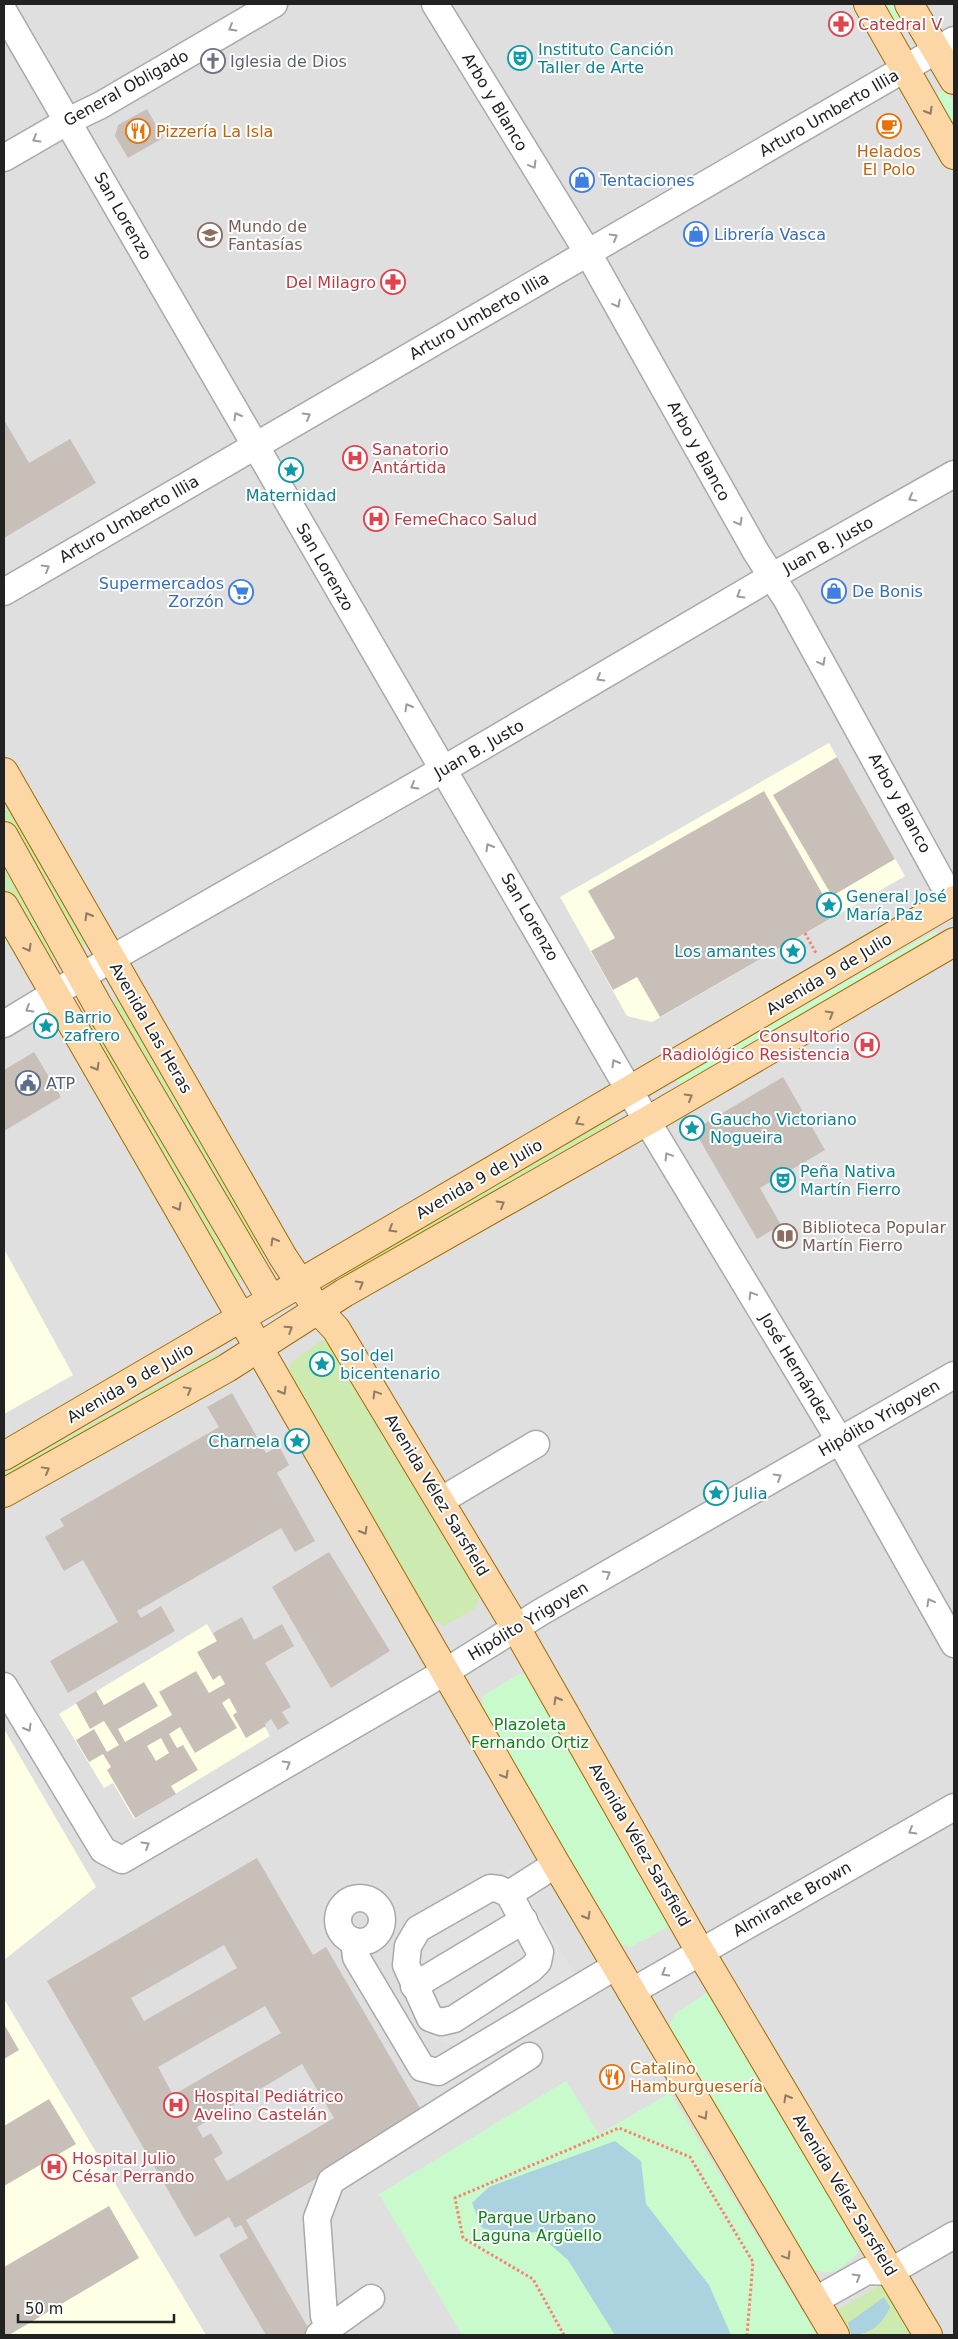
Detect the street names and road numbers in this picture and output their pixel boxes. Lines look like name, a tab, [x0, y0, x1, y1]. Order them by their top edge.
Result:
street label: General Obligado	[60, 46, 192, 130]
street label: Arbo y Blanco	[458, 50, 532, 154]
street label: Arturo Umberto Illia	[756, 65, 902, 161]
street label: San Lorenzo	[90, 169, 156, 263]
street label: Arturo Umberto Illia	[406, 268, 552, 364]
street label: Arbo y Blanco	[664, 398, 734, 504]
street label: Arturo Umberto Illia	[56, 471, 202, 567]
street label: Juan B. Justo	[779, 512, 876, 578]
street label: San Lorenzo	[292, 520, 358, 614]
street label: Juan B. Justo	[430, 716, 527, 783]
street label: Arbo y Blanco	[865, 750, 935, 856]
street label: San Lorenzo	[497, 870, 563, 964]
street label: Avenida 9 de Julio	[763, 929, 895, 1019]
street label: Avenida Las Heras	[106, 959, 196, 1097]
street label: Avenida 9 de Julio	[412, 1135, 546, 1223]
street label: José Hernández	[755, 1309, 836, 1426]
street label: Avenida 9 de Julio	[63, 1339, 197, 1427]
street label: Hipólito Yrigoyen	[815, 1376, 943, 1460]
street label: Avenida Vélez Sarsfield	[381, 1411, 493, 1579]
street label: Hipólito Yrigoyen	[465, 1578, 591, 1664]
street label: Avenida Vélez Sarsfield	[585, 1760, 695, 1930]
street label: Almirante Brown	[729, 1857, 855, 1941]
street label: Avenida Vélez Sarsfield	[789, 2111, 901, 2279]

